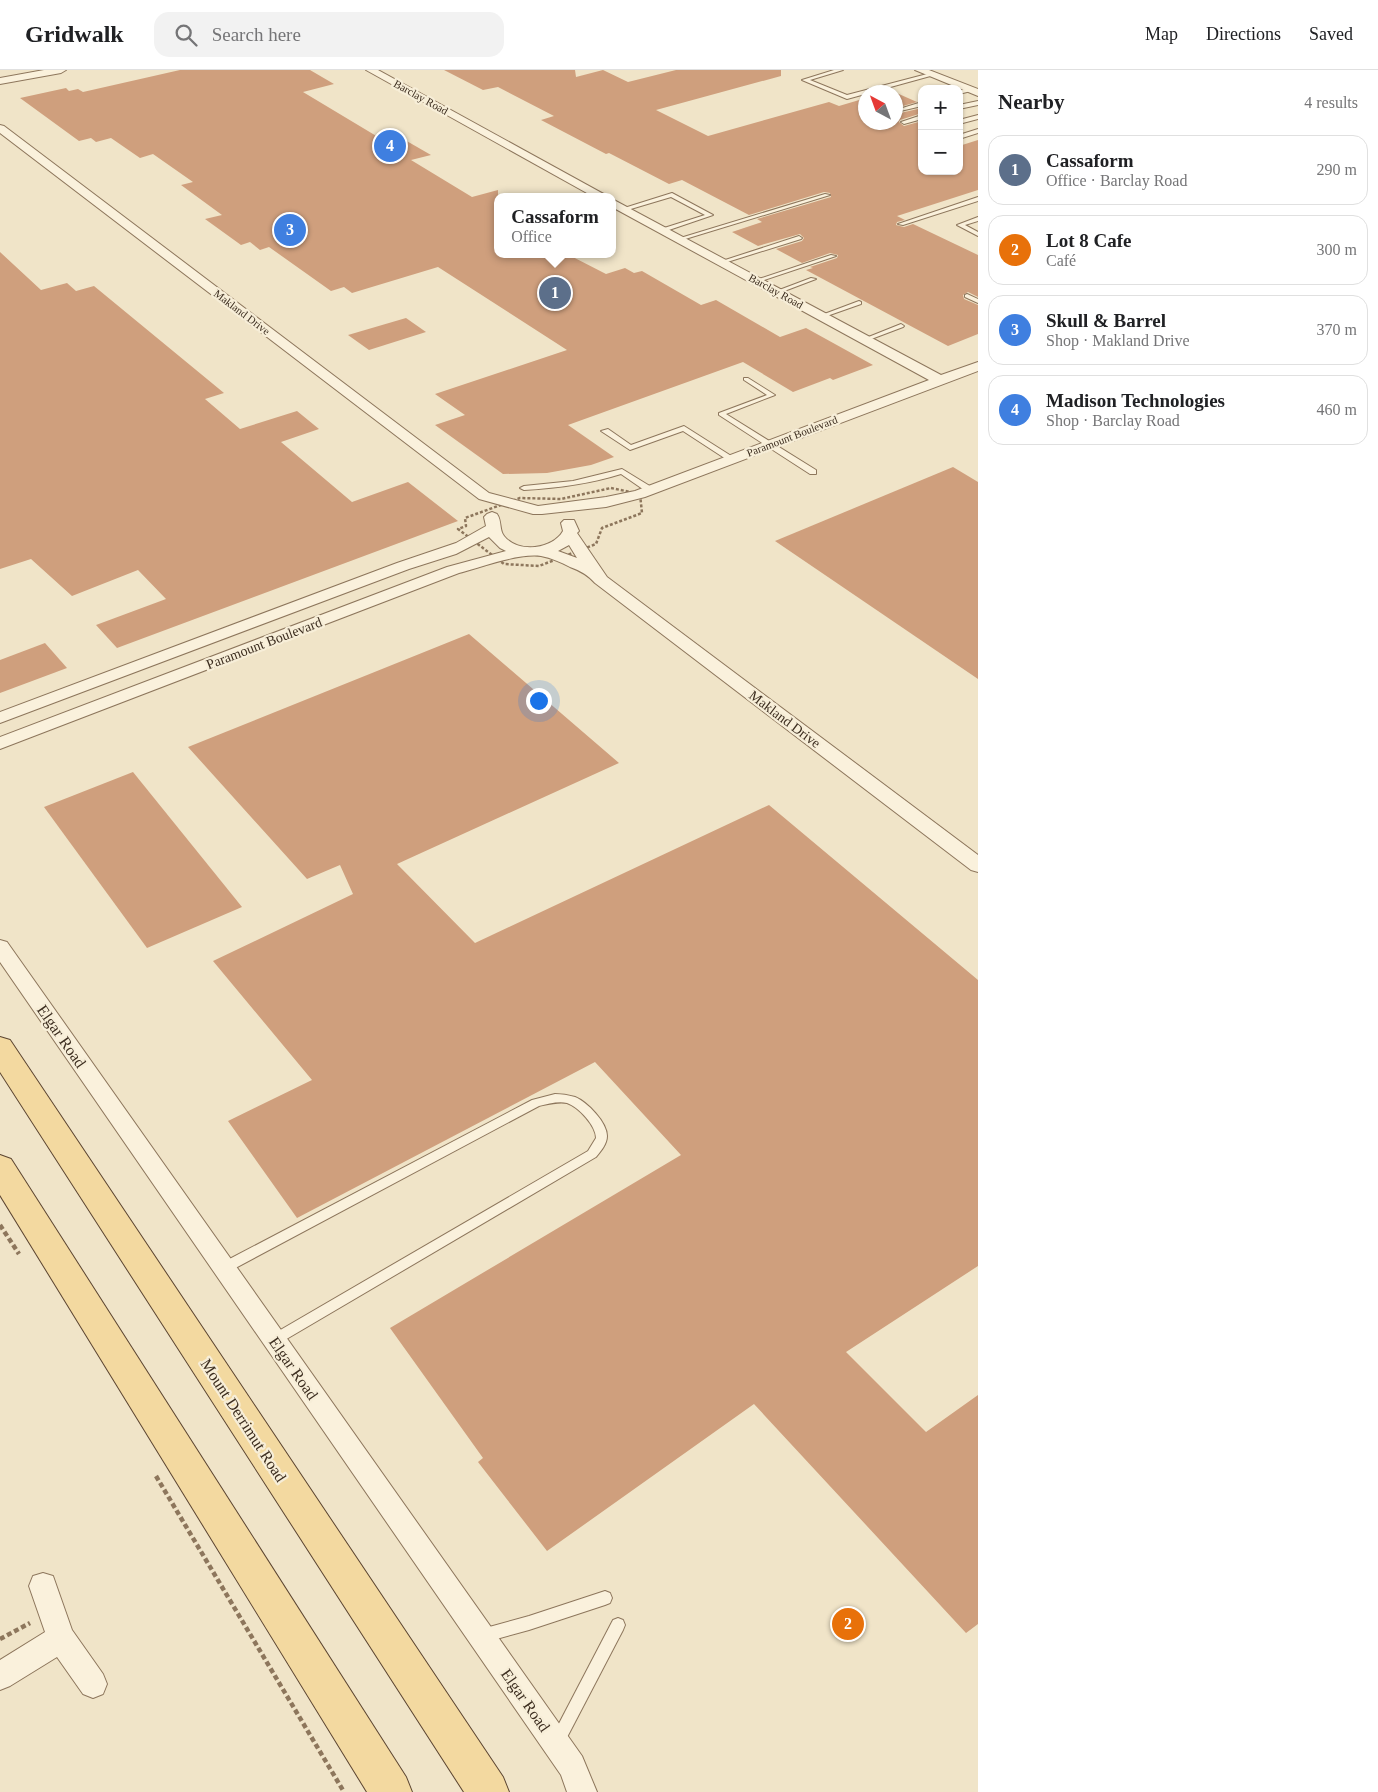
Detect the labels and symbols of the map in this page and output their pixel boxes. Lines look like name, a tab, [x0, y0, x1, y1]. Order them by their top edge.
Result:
street label: Barclay Road	[392, 77, 451, 117]
north arrow	[858, 85, 903, 130]
pin: 4	[374, 127, 406, 165]
pin: 3	[274, 211, 306, 249]
street label: Barclay Road	[747, 271, 806, 311]
pin: 1	[539, 274, 571, 312]
street label: Makland Drive	[212, 287, 272, 337]
street label: Paramount Boulevard	[745, 413, 840, 459]
street label: Paramount Boulevard	[204, 615, 324, 672]
your location	[526, 688, 552, 714]
street label: Makland Drive	[746, 688, 823, 751]
street label: Elgar Road	[33, 1002, 89, 1071]
street label: Elgar Road	[265, 1334, 321, 1403]
street label: Mount Derrimut Road	[197, 1356, 290, 1485]
pin: 2	[832, 1605, 864, 1643]
street label: Elgar Road	[497, 1666, 553, 1735]

